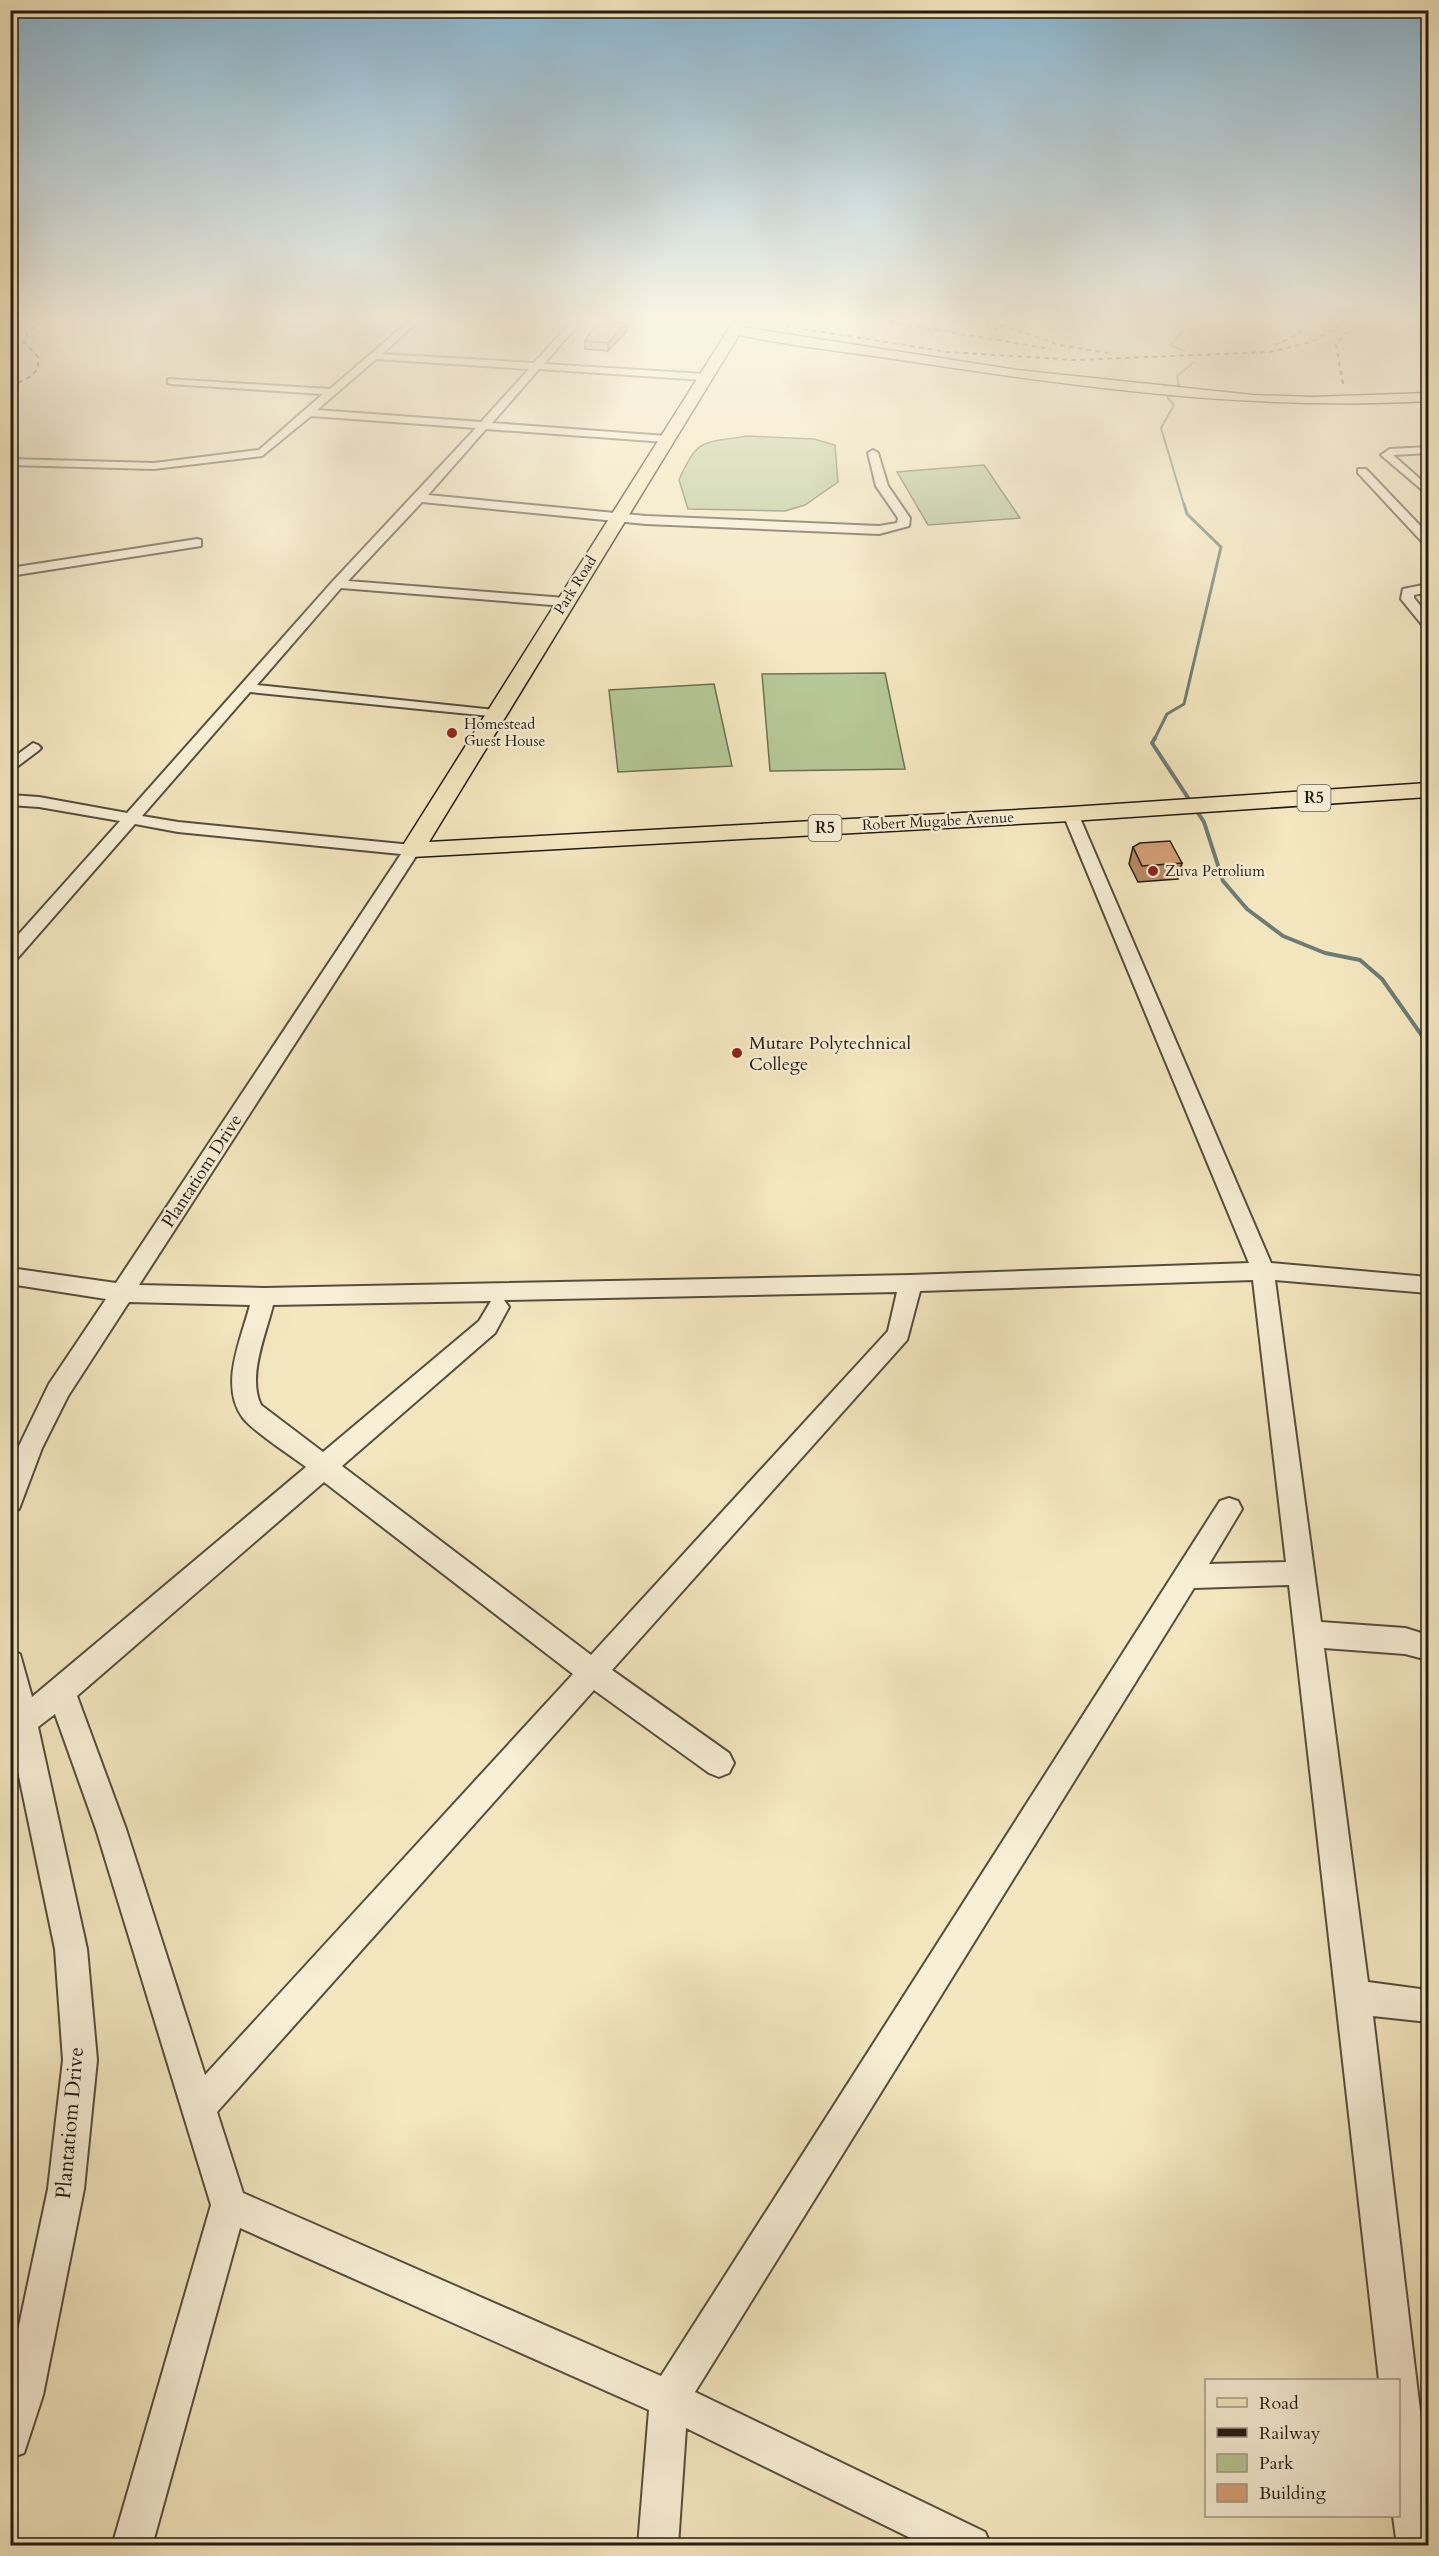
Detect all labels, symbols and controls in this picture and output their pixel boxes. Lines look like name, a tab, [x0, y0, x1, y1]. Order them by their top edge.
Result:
street label: Park Road	[549, 552, 601, 618]
place label: Homestead Guest House	[464, 714, 546, 751]
marker: Homestead Guest House	[445, 726, 459, 740]
road number: R5	[1298, 785, 1330, 811]
street label: Robert Mugabe Avenue	[861, 807, 1015, 835]
road number: R5	[808, 815, 842, 841]
place label: Zuva Petrolium	[1165, 861, 1265, 881]
marker: Zuva Petrolium	[1146, 864, 1160, 878]
place label: Mutare Polytechnical College	[749, 1031, 912, 1077]
marker: Mutare Polytechnical College	[730, 1046, 744, 1060]
street label: Plantatiom Drive	[156, 1109, 248, 1233]
street label: Plantatiom Drive	[49, 2046, 91, 2200]
legend	[1205, 2379, 1400, 2517]
text: Road	[1259, 2391, 1299, 2416]
text: Railway	[1259, 2421, 1321, 2446]
text: Park	[1259, 2451, 1294, 2476]
text: Building	[1259, 2481, 1327, 2506]

